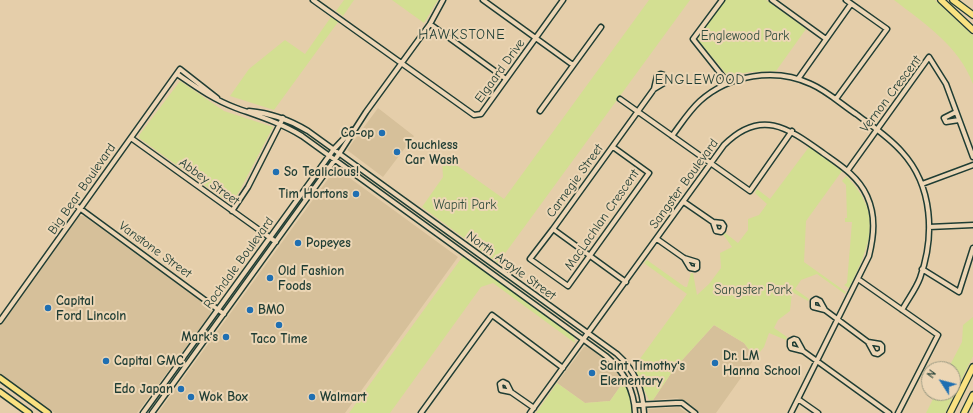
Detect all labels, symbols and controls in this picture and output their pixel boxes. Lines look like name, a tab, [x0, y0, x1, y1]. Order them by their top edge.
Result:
district label: HAWKSTONE	[418, 27, 506, 43]
park label: Englewood Park	[701, 28, 789, 44]
street label: Elgaard Drive	[472, 36, 528, 106]
street label: Vernon Crescent	[857, 53, 925, 135]
district label: ENGLEWOOD	[655, 72, 745, 88]
place label: Co-op	[341, 125, 374, 141]
marker: Co-op	[377, 128, 387, 138]
street label: Sangster Boulevard	[646, 136, 722, 232]
place label: Touchless Car Wash	[405, 137, 459, 168]
street label: Big Bear Boulevard	[45, 140, 119, 238]
street label: Carnegie Street	[543, 141, 607, 221]
marker: Touchless Car Wash	[392, 147, 402, 157]
street label: Abbey Street	[176, 155, 242, 209]
place label: So Tealicious!	[284, 164, 359, 180]
marker: So Tealicious!	[271, 167, 281, 177]
street label: MacLachlan Crescent	[561, 167, 643, 273]
place label: Tim Hortons	[279, 186, 348, 202]
marker: Tim Hortons	[351, 189, 361, 199]
park label: Wapiti Park	[434, 197, 496, 213]
street label: Rochdale Boulevard	[201, 214, 277, 312]
street label: Vanstone Street	[115, 218, 195, 282]
street label: North Argyle Street	[463, 228, 559, 304]
place label: Popeyes	[306, 235, 351, 251]
marker: Popeyes	[293, 238, 303, 248]
place label: Old Fashion Foods	[278, 263, 344, 294]
marker: Old Fashion Foods	[265, 273, 275, 283]
park label: Sangster Park	[714, 282, 792, 298]
place label: Capital Ford Lincoln	[56, 293, 126, 324]
place label: BMO	[258, 302, 284, 318]
marker: Capital Ford Lincoln	[43, 303, 53, 313]
marker: BMO	[245, 305, 255, 315]
marker: Taco Time	[274, 320, 284, 330]
place label: Mark's	[181, 329, 218, 345]
place label: Taco Time	[251, 331, 307, 347]
marker: Mark's	[221, 332, 231, 342]
place label: Dr. LM Hanna School	[723, 348, 801, 379]
place label: Capital GMC	[114, 353, 184, 369]
marker: Capital GMC	[101, 356, 111, 366]
place label: Saint Timothy's Elementary	[600, 358, 685, 389]
marker: Dr. LM Hanna School	[710, 358, 720, 368]
north arrow	[921, 361, 961, 401]
marker: Saint Timothy's Elementary	[587, 368, 597, 378]
text: N	[924, 368, 939, 381]
place label: Edo Japan	[114, 381, 173, 397]
marker: Edo Japan	[176, 384, 186, 394]
place label: Wok Box	[199, 389, 248, 405]
place label: Walmart	[320, 389, 367, 405]
marker: Wok Box	[186, 392, 196, 402]
marker: Walmart	[307, 392, 317, 402]

